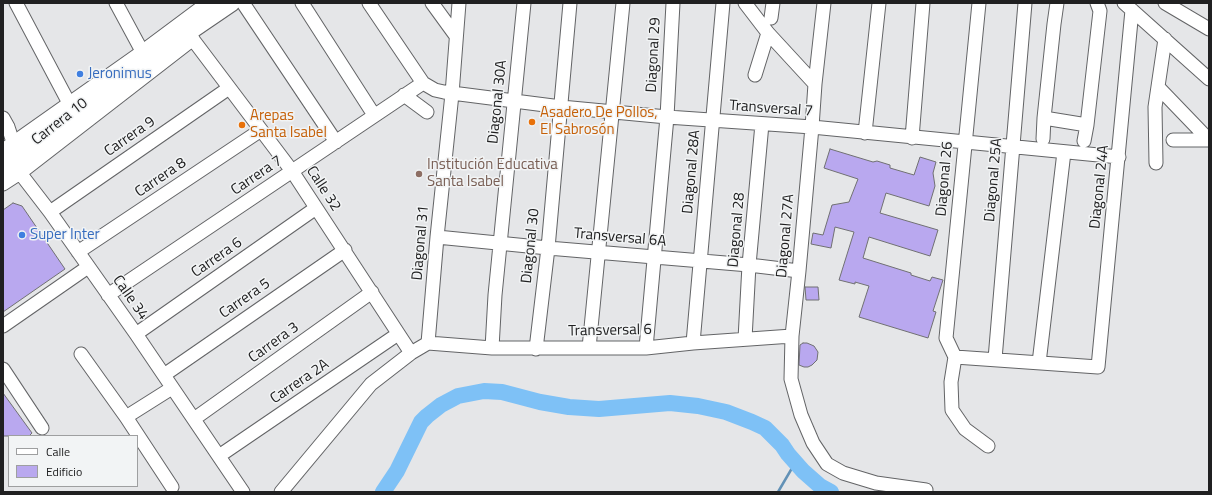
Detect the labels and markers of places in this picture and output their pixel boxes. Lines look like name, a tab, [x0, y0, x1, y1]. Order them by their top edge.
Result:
place label: Jeronimus	[88, 65, 152, 83]
marker: Jeronimus	[75, 69, 85, 79]
place label: Asadero De Pollos, El Sabrosón	[540, 104, 658, 139]
place label: Arepas Santa Isabel	[250, 107, 327, 142]
marker: Asadero De Pollos, El Sabrosón	[527, 117, 537, 127]
marker: Arepas Santa Isabel	[237, 120, 247, 130]
place label: Institución Educativa Santa Isabel	[427, 156, 558, 191]
marker: Institución Educativa Santa Isabel	[414, 169, 424, 179]
place label: Super Inter	[30, 226, 100, 244]
marker: Super Inter	[17, 230, 27, 240]

